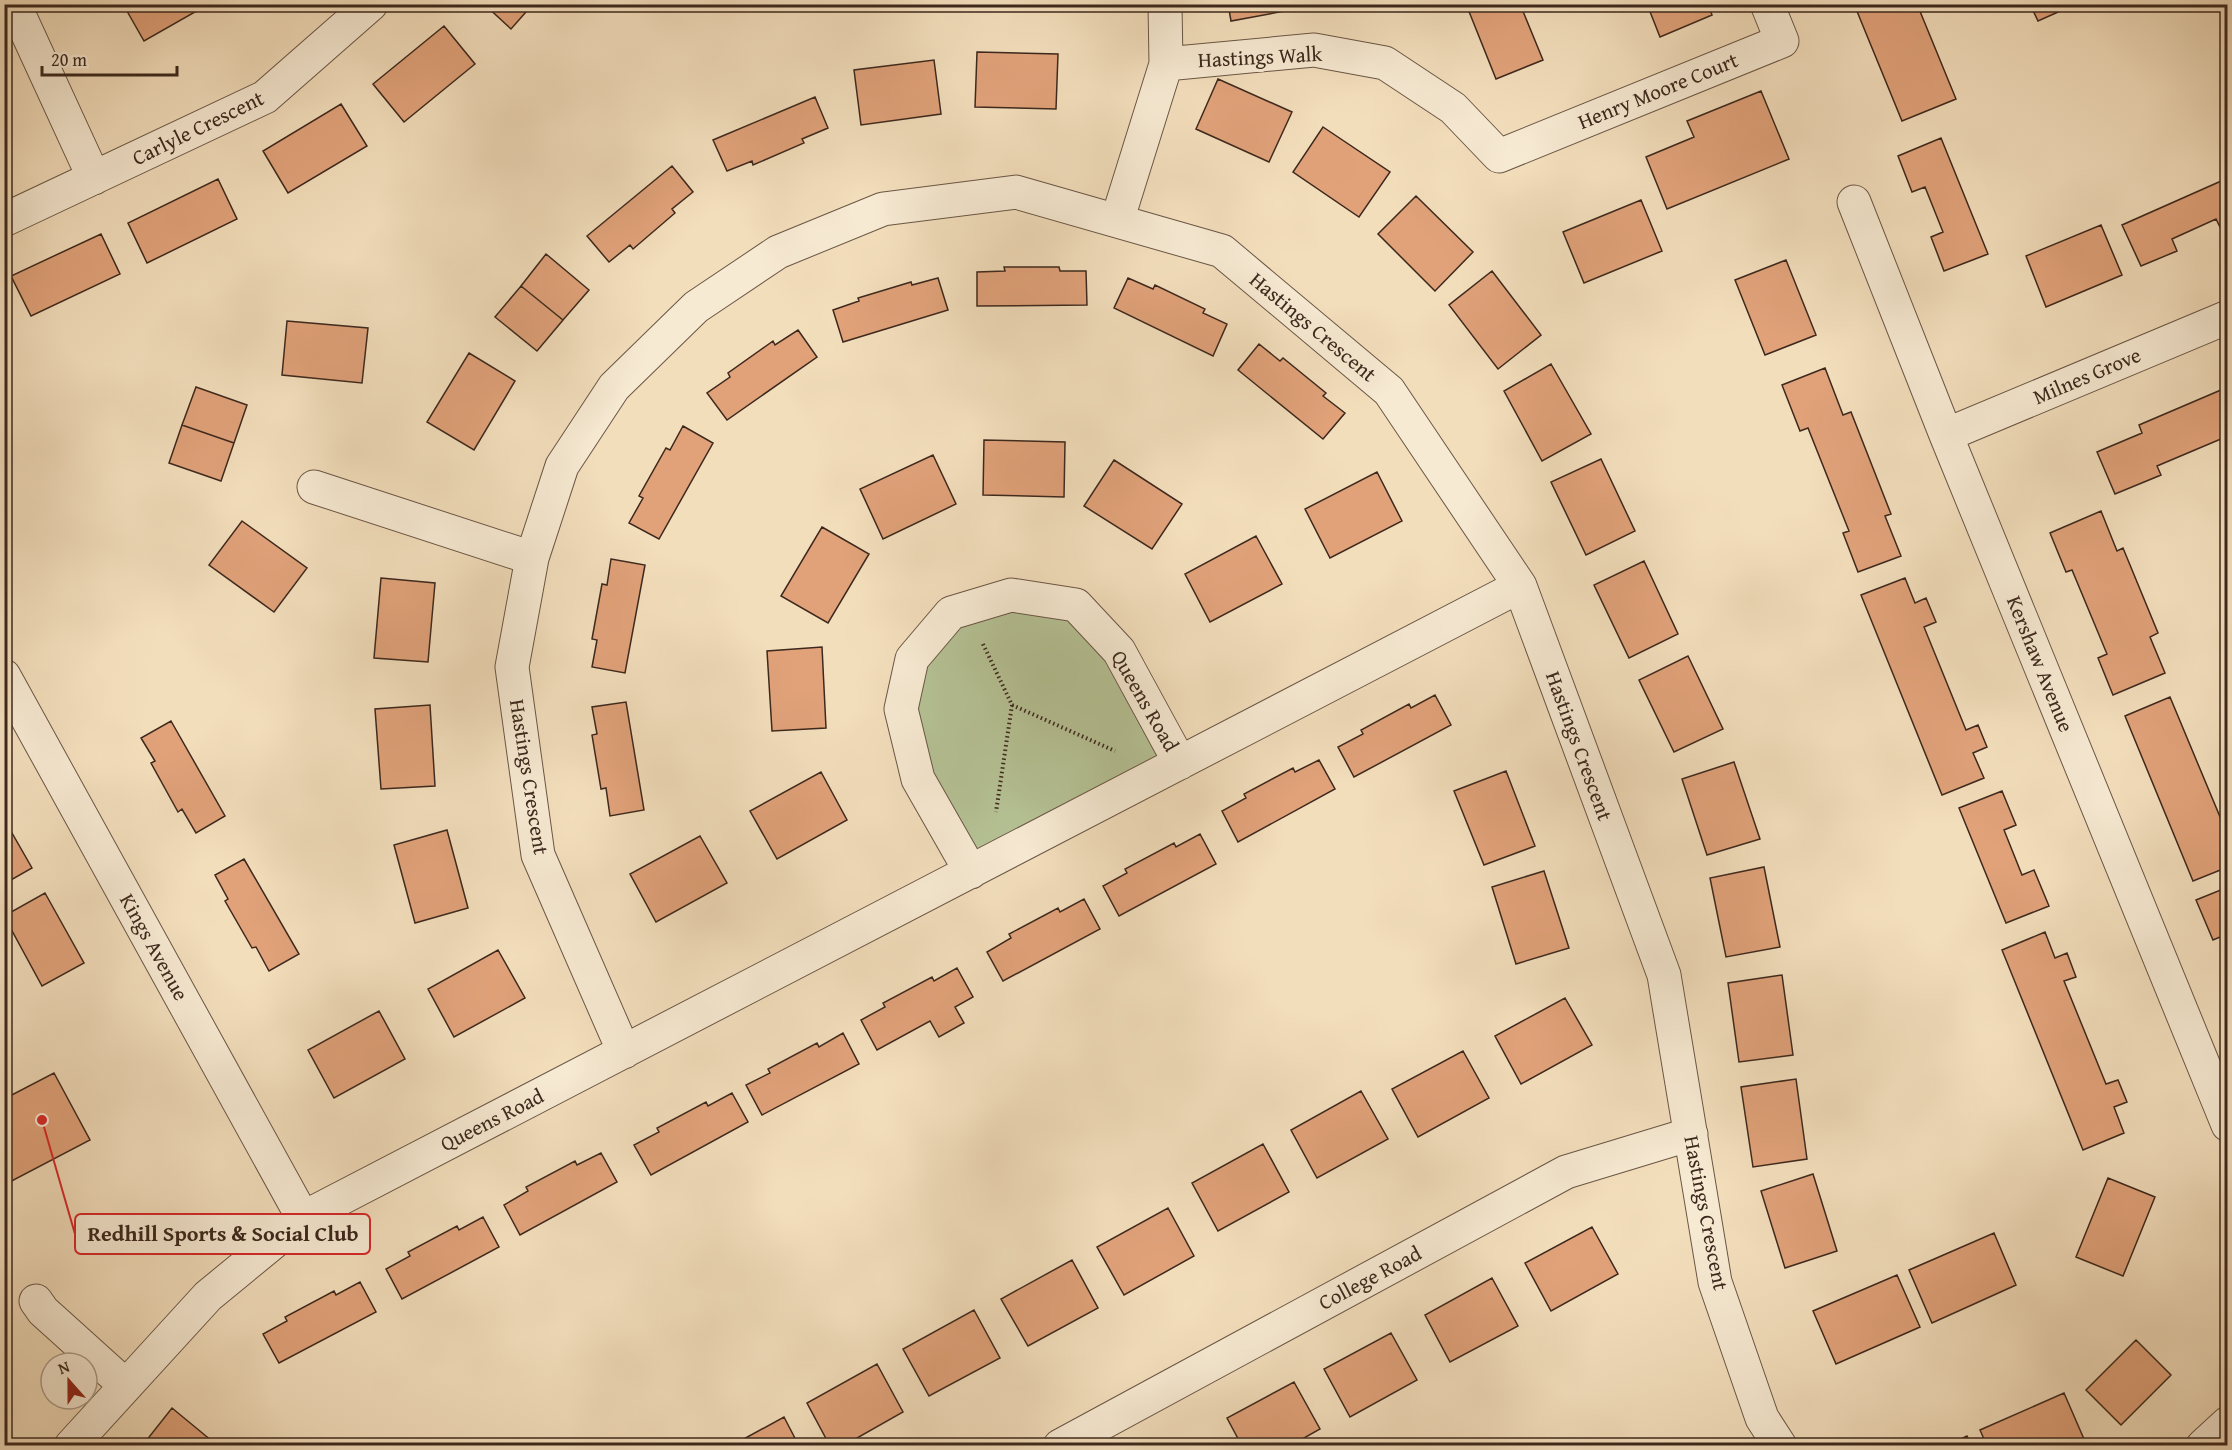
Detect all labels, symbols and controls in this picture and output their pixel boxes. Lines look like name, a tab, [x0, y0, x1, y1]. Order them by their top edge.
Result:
street label: Hastings Walk	[1197, 38, 1323, 75]
scale bar	[42, 39, 177, 77]
street label: Henry Moore Court	[1573, 44, 1743, 137]
text: 20 m	[51, 46, 87, 73]
street label: Carlyle Crescent	[127, 82, 269, 173]
street label: Hastings Crescent	[1243, 264, 1384, 389]
street label: Milnes Grove	[2028, 339, 2146, 412]
street label: Kershaw Avenue	[1999, 591, 2082, 737]
street label: Queens Road	[1104, 644, 1187, 758]
street label: Hastings Crescent	[1538, 667, 1621, 825]
street label: Hastings Crescent	[502, 697, 557, 857]
street label: Kings Avenue	[112, 888, 197, 1006]
street label: Queens Road	[435, 1080, 550, 1159]
street label: Hastings Crescent	[1676, 1133, 1737, 1293]
callout: Redhill Sports & Social Club	[75, 1214, 370, 1254]
text: Redhill Sports & Social Club	[87, 1217, 359, 1249]
street label: College Road	[1313, 1237, 1427, 1318]
north arrow	[39, 1351, 99, 1411]
text: N	[54, 1354, 73, 1380]

